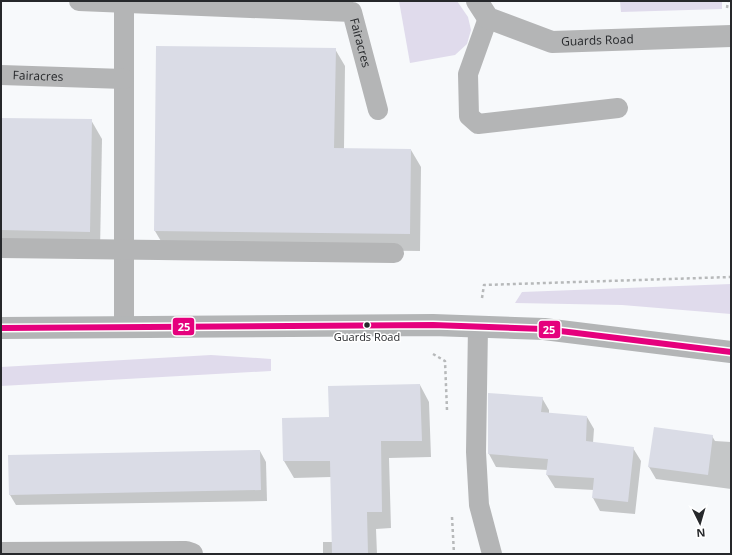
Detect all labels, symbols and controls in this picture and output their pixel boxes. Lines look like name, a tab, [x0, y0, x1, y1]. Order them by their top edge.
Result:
street label: Fairacres	[346, 16, 375, 69]
street label: Guards Road	[561, 30, 634, 50]
street label: Fairacres	[12, 66, 64, 85]
line badge: 25	[172, 317, 195, 336]
text: 25	[178, 319, 190, 334]
marker: Guards Road	[362, 320, 372, 330]
line badge: 25	[538, 320, 561, 339]
text: 25	[543, 322, 555, 337]
place label: Guards Road	[334, 329, 400, 344]
north arrow	[680, 503, 720, 543]
text: N	[696, 526, 706, 541]

